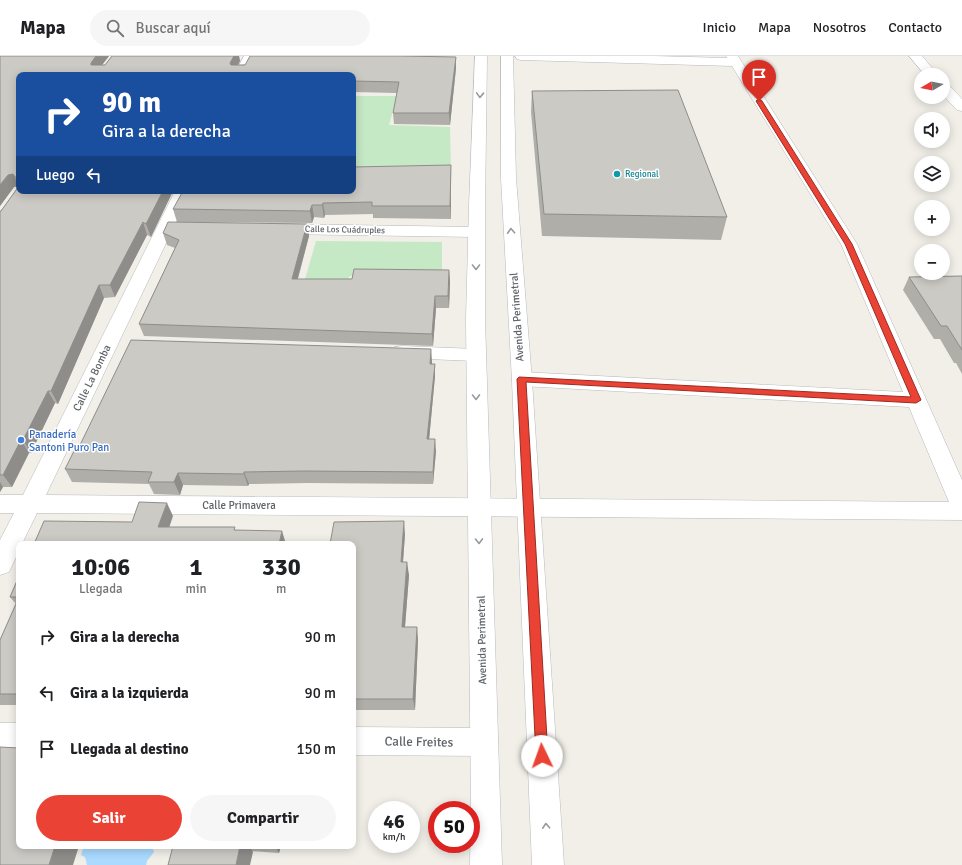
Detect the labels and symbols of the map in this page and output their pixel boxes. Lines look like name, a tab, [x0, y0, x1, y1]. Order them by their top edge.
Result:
pin	[742, 60, 776, 101]
north arrow	[914, 68, 950, 104]
one-way arrow	[476, 92, 484, 98]
marker: Regional	[612, 169, 622, 179]
place label: Regional	[625, 169, 659, 180]
street label: Calle Los Cuádruples	[305, 224, 385, 236]
one-way arrow	[507, 228, 515, 234]
one-way arrow	[472, 264, 480, 270]
street label: Avenida Perimetral	[507, 272, 527, 362]
street label: Calle La Bomba	[70, 342, 114, 413]
one-way arrow	[472, 394, 480, 400]
place label: Panadería Santoni Puro Pan	[29, 428, 109, 454]
marker: Panadería Santoni Puro Pan	[16, 435, 26, 445]
street label: Calle Primavera	[202, 499, 276, 512]
one-way arrow	[475, 538, 483, 544]
street label: Avenida Perimetral	[475, 595, 489, 685]
street label: Calle Freites	[385, 733, 454, 751]
position arrow	[521, 735, 563, 777]
speed limit sign: 50	[428, 801, 480, 853]
one-way arrow	[541, 823, 550, 829]

